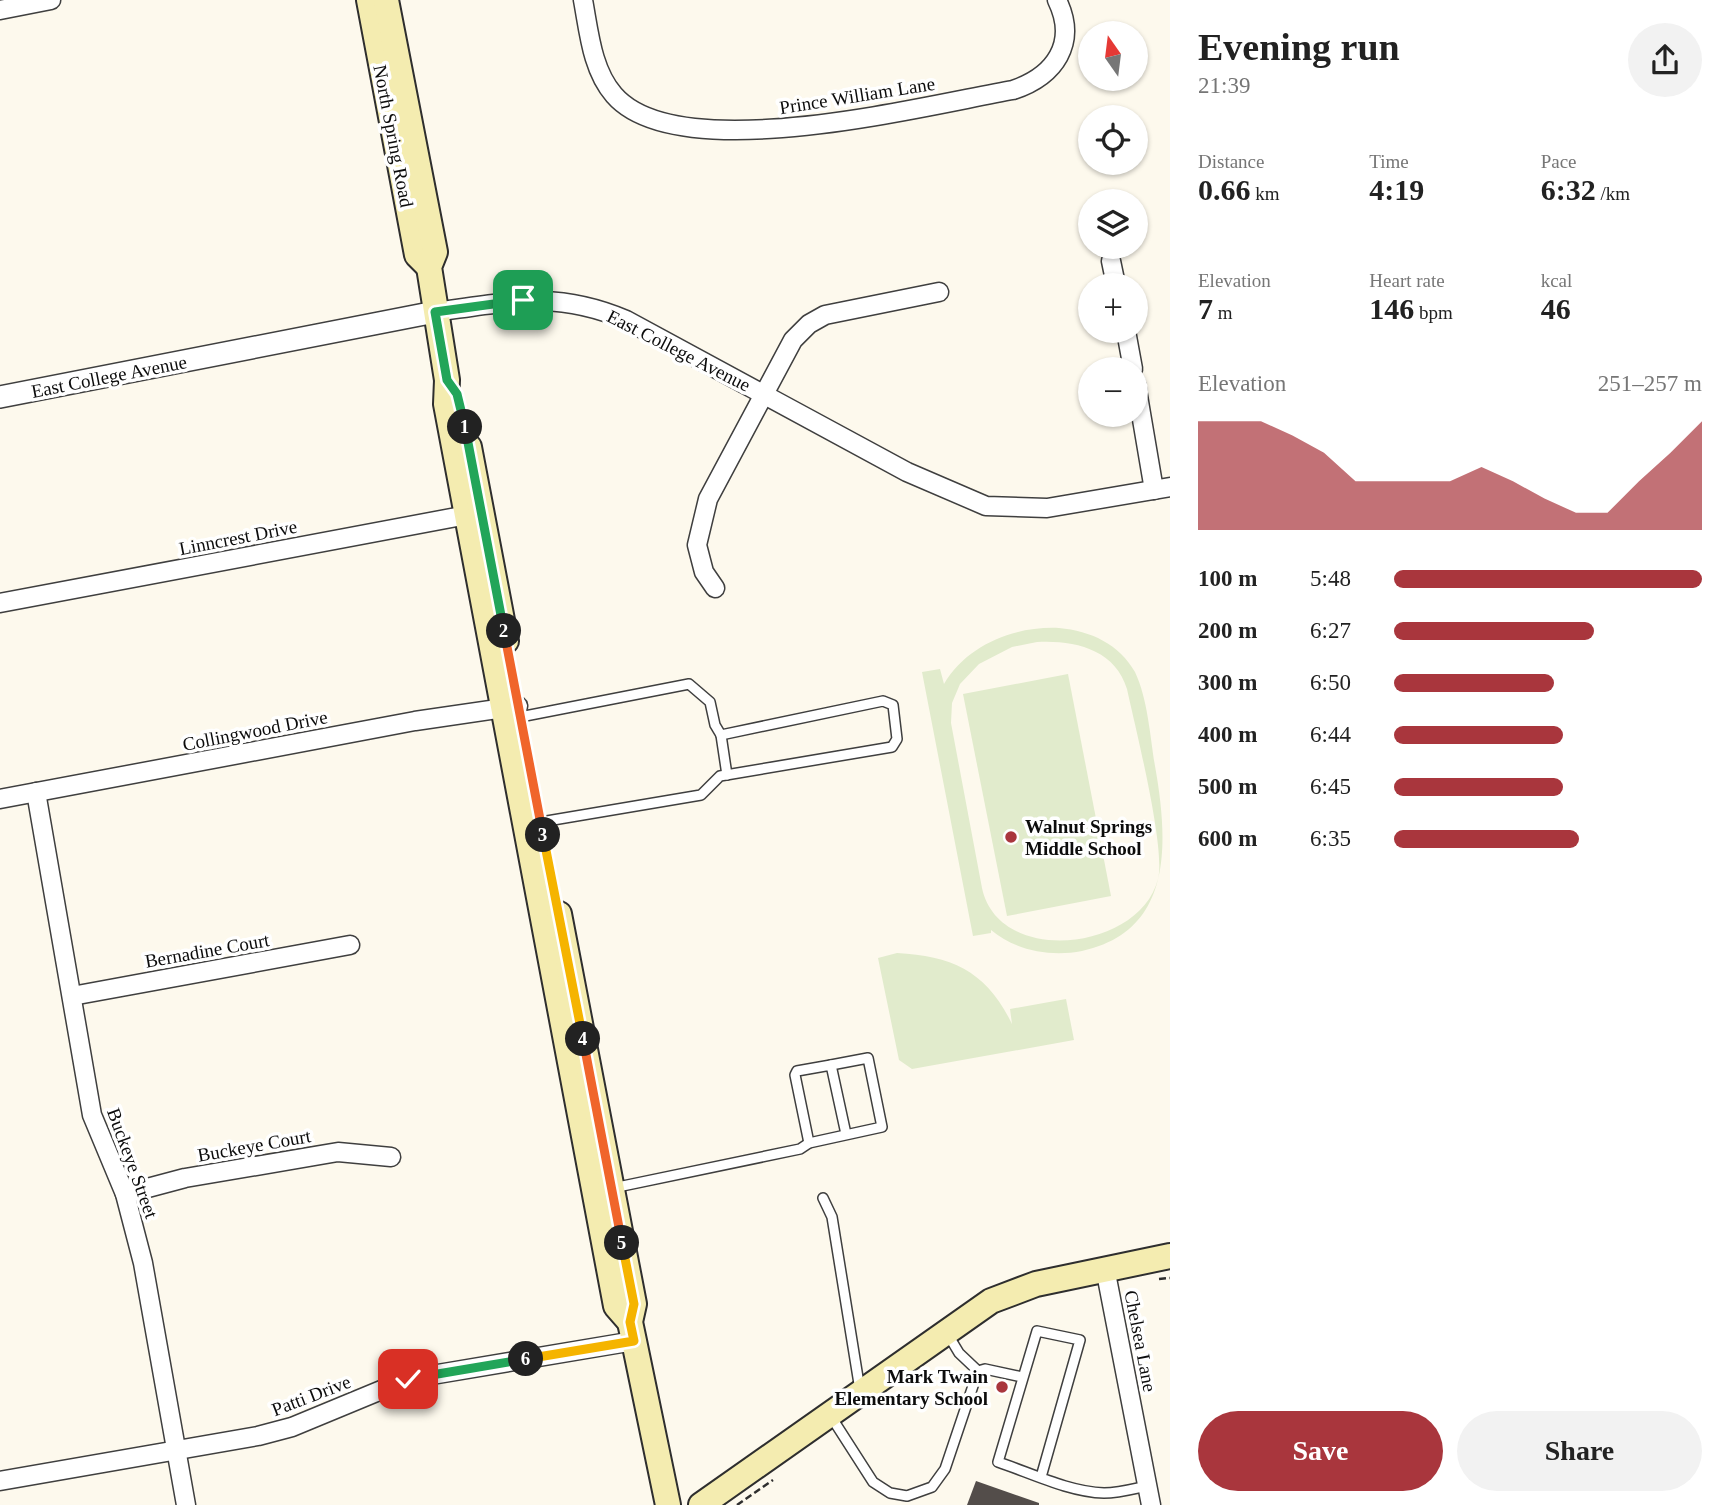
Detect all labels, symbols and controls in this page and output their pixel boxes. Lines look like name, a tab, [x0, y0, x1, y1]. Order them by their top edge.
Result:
north arrow	[1078, 21, 1148, 91]
map controls	[1078, 21, 1148, 427]
button: share	[1628, 23, 1702, 97]
text: Evening run	[1198, 26, 1400, 68]
street label: North Spring Road	[369, 63, 418, 210]
street label: Prince William Lane	[778, 73, 936, 118]
text: 21:39	[1198, 73, 1250, 98]
button: locate	[1078, 105, 1148, 175]
text: Distance	[1198, 151, 1264, 172]
text: Time	[1369, 151, 1409, 172]
text: Pace	[1541, 151, 1577, 172]
text: 0.66	[1198, 173, 1251, 206]
text: 4:19	[1369, 173, 1424, 206]
text: 6:32	[1541, 173, 1596, 206]
text: km	[1251, 183, 1280, 204]
text: /km	[1596, 183, 1630, 204]
button: layers	[1078, 189, 1148, 259]
pin	[493, 270, 553, 330]
text: Elevation	[1198, 270, 1271, 291]
text: Heart rate	[1369, 270, 1445, 291]
text: kcal	[1541, 270, 1572, 291]
button: +	[1078, 273, 1148, 343]
icon: arrive	[504, 281, 542, 319]
text: 7	[1198, 292, 1213, 325]
text: 146	[1369, 292, 1414, 325]
text: 46	[1541, 292, 1571, 325]
text: m	[1213, 302, 1233, 323]
text: bpm	[1414, 302, 1453, 323]
street label: East College Avenue	[604, 305, 754, 396]
street label: East College Avenue	[30, 351, 189, 402]
button: −	[1078, 357, 1148, 427]
text: Elevation	[1198, 371, 1286, 396]
text: 251–257 m	[1598, 371, 1702, 396]
pin: 1	[448, 410, 482, 444]
text: 1	[460, 416, 469, 437]
street label: Linncrest Drive	[177, 516, 299, 559]
text: 100 m	[1198, 566, 1257, 591]
text: 5:48	[1310, 566, 1351, 591]
pin: 2	[486, 614, 522, 648]
text: 200 m	[1198, 618, 1257, 643]
text: 6:27	[1310, 618, 1351, 643]
text: 2	[499, 620, 508, 641]
text: 300 m	[1198, 670, 1257, 695]
text: 6:50	[1310, 670, 1351, 695]
street label: Collingwood Drive	[181, 706, 329, 755]
text: 400 m	[1198, 722, 1257, 747]
text: 6:44	[1310, 722, 1351, 747]
text: 500 m	[1198, 774, 1257, 799]
text: 6:45	[1310, 774, 1351, 799]
place label: Walnut Springs Middle School	[1025, 816, 1152, 859]
pin: 3	[526, 818, 560, 852]
text: 3	[538, 824, 547, 845]
text: 600 m	[1198, 826, 1257, 851]
text: 6:35	[1310, 826, 1351, 851]
marker: Walnut Springs Middle School	[1003, 829, 1019, 845]
street label: Bernadine Court	[143, 929, 272, 972]
pin: 4	[566, 1021, 600, 1056]
text: 4	[578, 1028, 587, 1049]
street label: Buckeye Street	[103, 1105, 162, 1222]
street label: Buckeye Court	[196, 1125, 313, 1166]
pin: 5	[604, 1226, 640, 1260]
text: 5	[617, 1232, 626, 1253]
street label: Chelsea Lane	[1120, 1289, 1161, 1394]
pin: 6	[508, 1342, 544, 1376]
text: 6	[521, 1348, 530, 1369]
pin	[378, 1349, 438, 1409]
icon: check	[389, 1360, 427, 1398]
place label: Mark Twain Elementary School	[834, 1366, 988, 1409]
street label: Patti Drive	[269, 1371, 354, 1420]
marker: Mark Twain Elementary School	[994, 1379, 1010, 1395]
button: Save	[1198, 1411, 1443, 1491]
button: Share	[1457, 1411, 1702, 1491]

